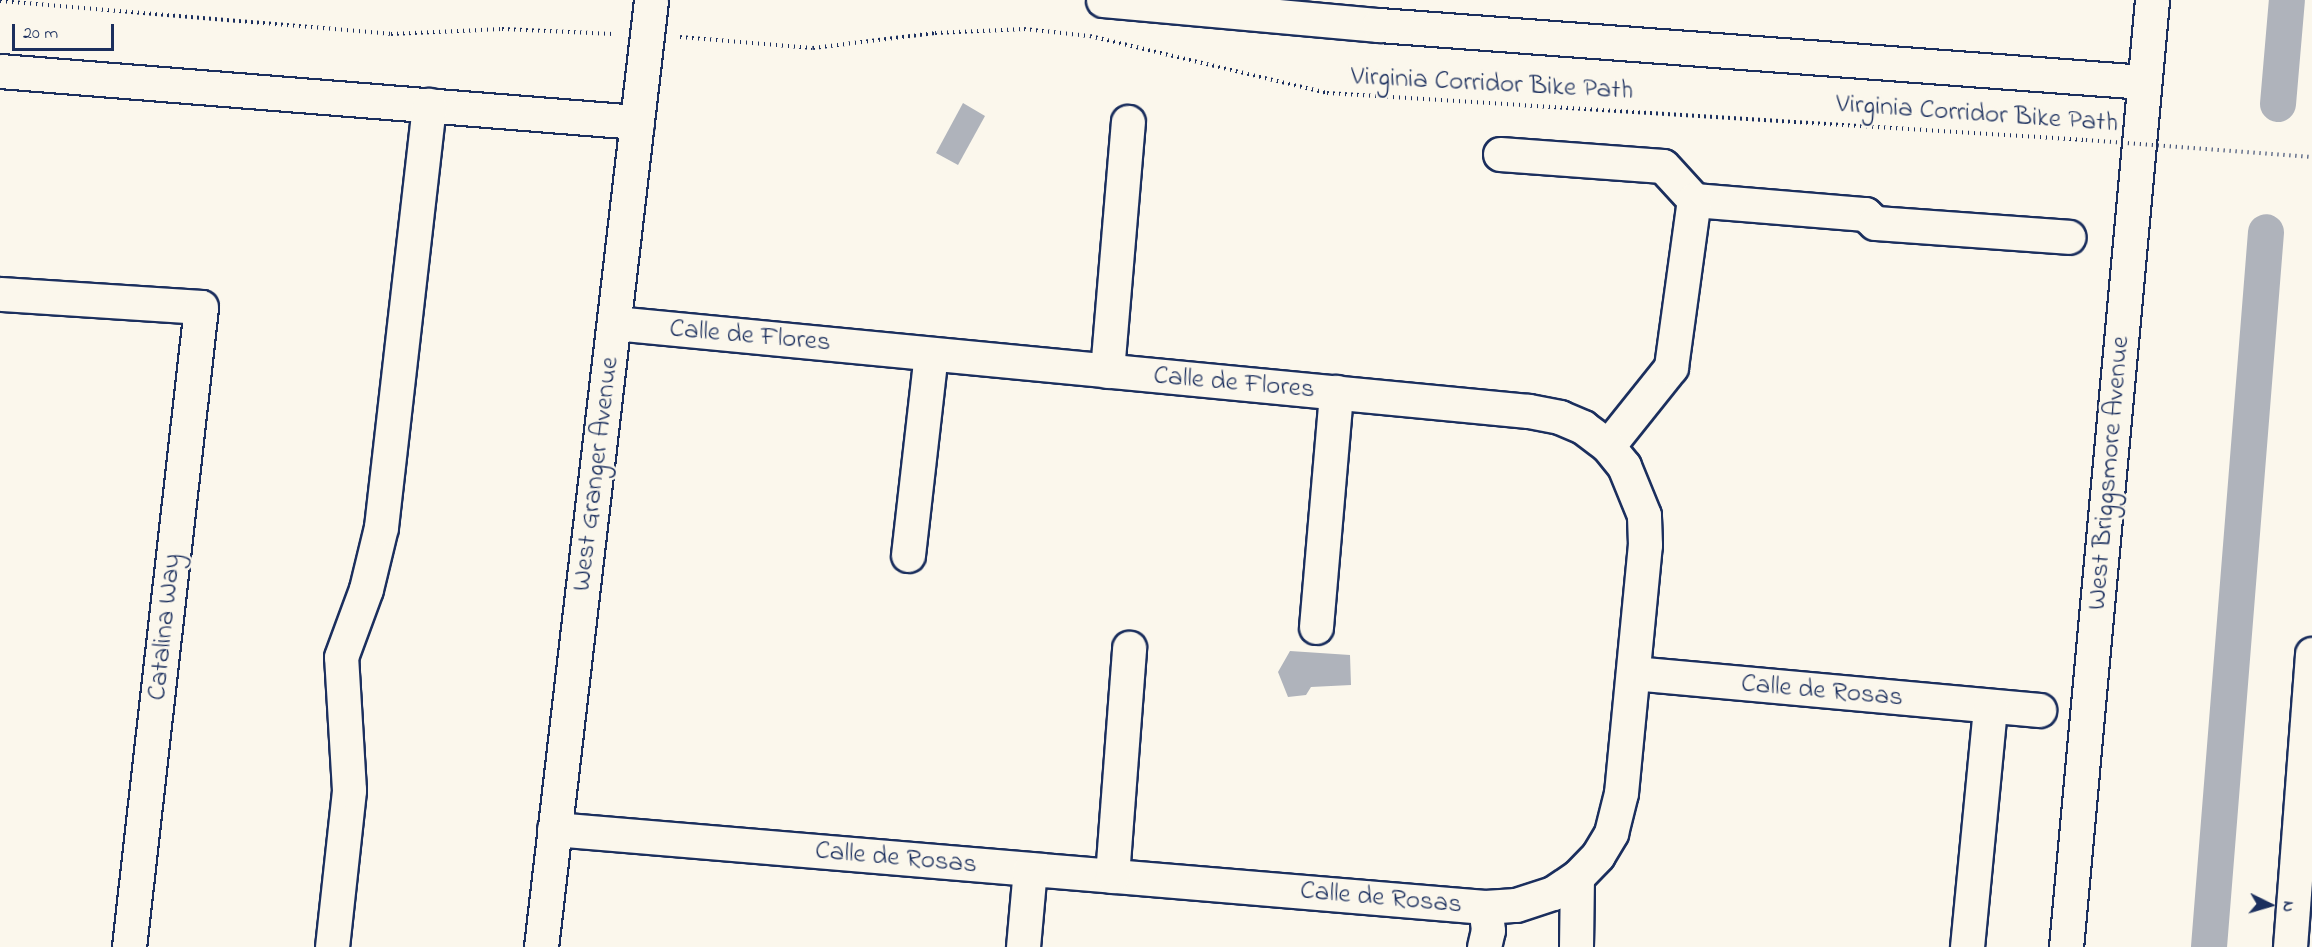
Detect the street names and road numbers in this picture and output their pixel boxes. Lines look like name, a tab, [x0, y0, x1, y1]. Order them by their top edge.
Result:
street label: Virginia Corridor Bike Path	[1350, 60, 1634, 108]
street label: Virginia Corridor Bike Path	[1835, 88, 2119, 140]
street label: Calle de Flores	[668, 313, 832, 359]
street label: West Briggsmore Avenue	[2081, 335, 2137, 611]
street label: West Granger Avenue	[566, 355, 626, 593]
street label: Calle de Flores	[1152, 360, 1316, 406]
street label: Catalina Way	[141, 552, 189, 702]
street label: Calle de Rosas	[1740, 668, 1904, 714]
street label: Calle de Rosas	[814, 835, 978, 881]
street label: Calle de Rosas	[1299, 875, 1463, 921]

